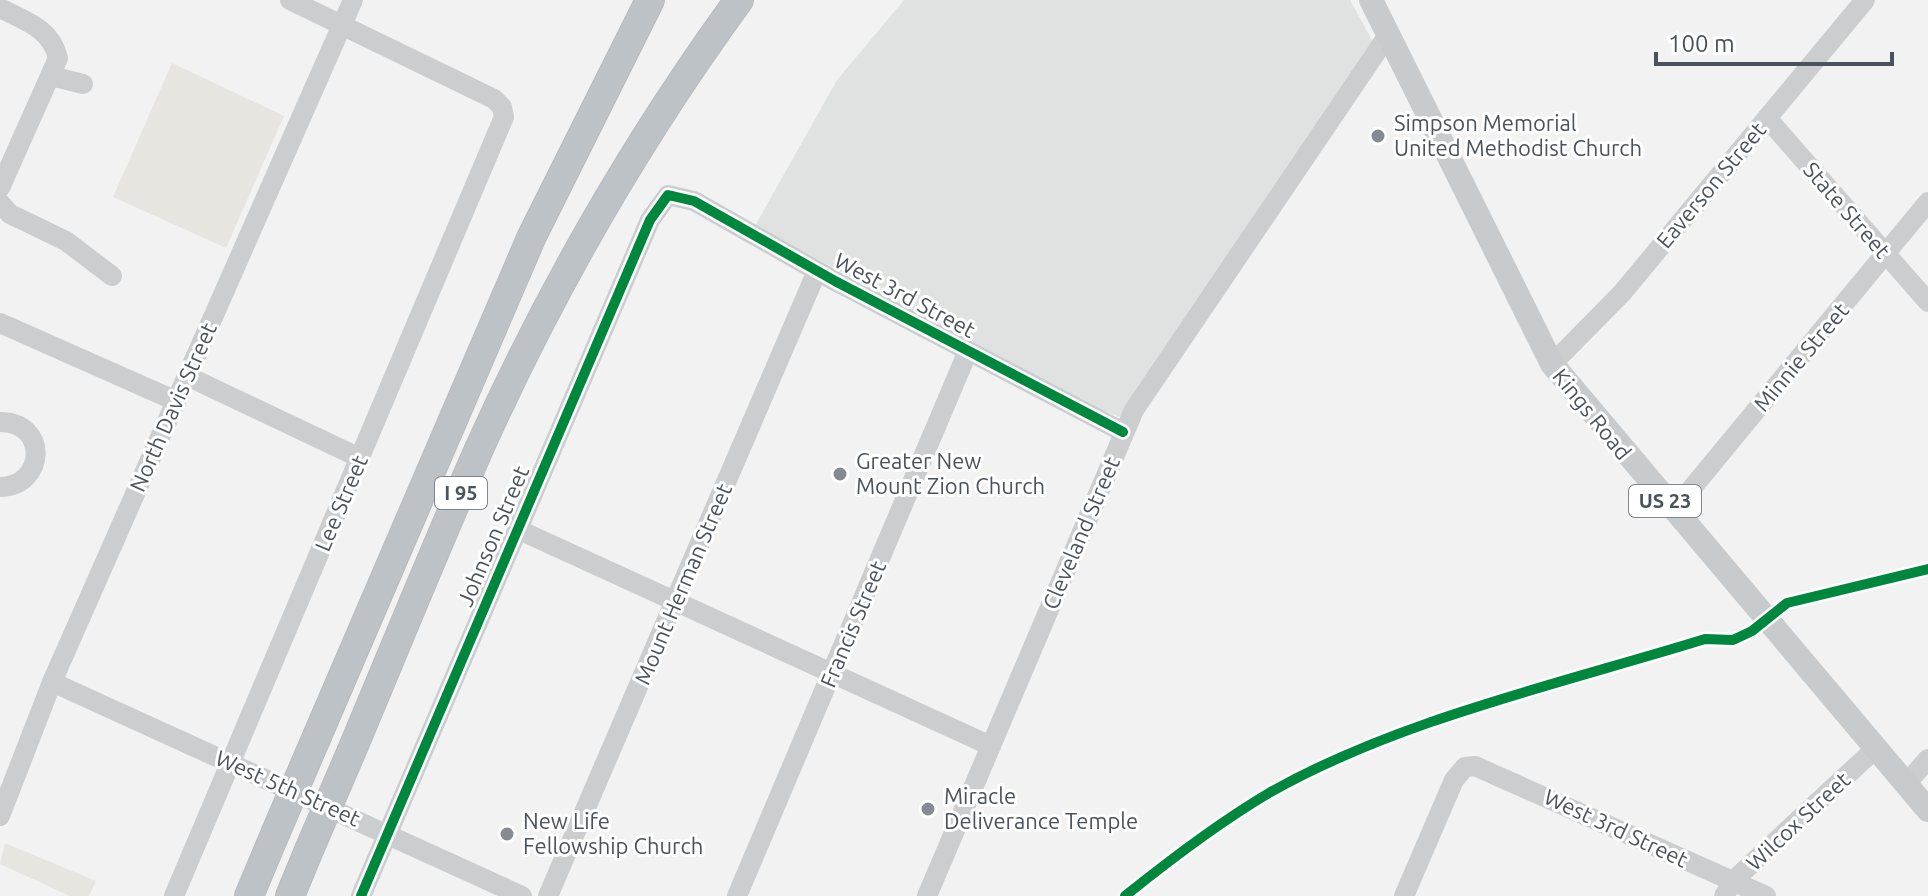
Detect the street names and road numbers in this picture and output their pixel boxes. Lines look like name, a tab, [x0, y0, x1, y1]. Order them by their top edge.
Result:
street label: Eaverson Street	[1651, 117, 1771, 253]
street label: State Street	[1799, 157, 1896, 263]
street label: West 3rd Street	[831, 247, 980, 342]
street label: Minnie Street	[1748, 297, 1853, 416]
street label: North Davis Street	[124, 318, 221, 495]
street label: Kings Road	[1548, 363, 1637, 464]
street label: Lee Street	[309, 451, 372, 555]
street label: Cleveland Street	[1037, 452, 1124, 613]
street label: Johnson Street	[452, 461, 534, 610]
road number: I 95	[435, 477, 487, 509]
street label: Mount Herman Street	[629, 479, 736, 688]
road number: US 23	[1629, 485, 1701, 517]
street label: Francis Street	[815, 556, 891, 691]
street label: West 5th Street	[212, 745, 365, 831]
street label: Wilcox Street	[1741, 766, 1855, 875]
street label: West 3rd Street	[1540, 783, 1692, 872]

